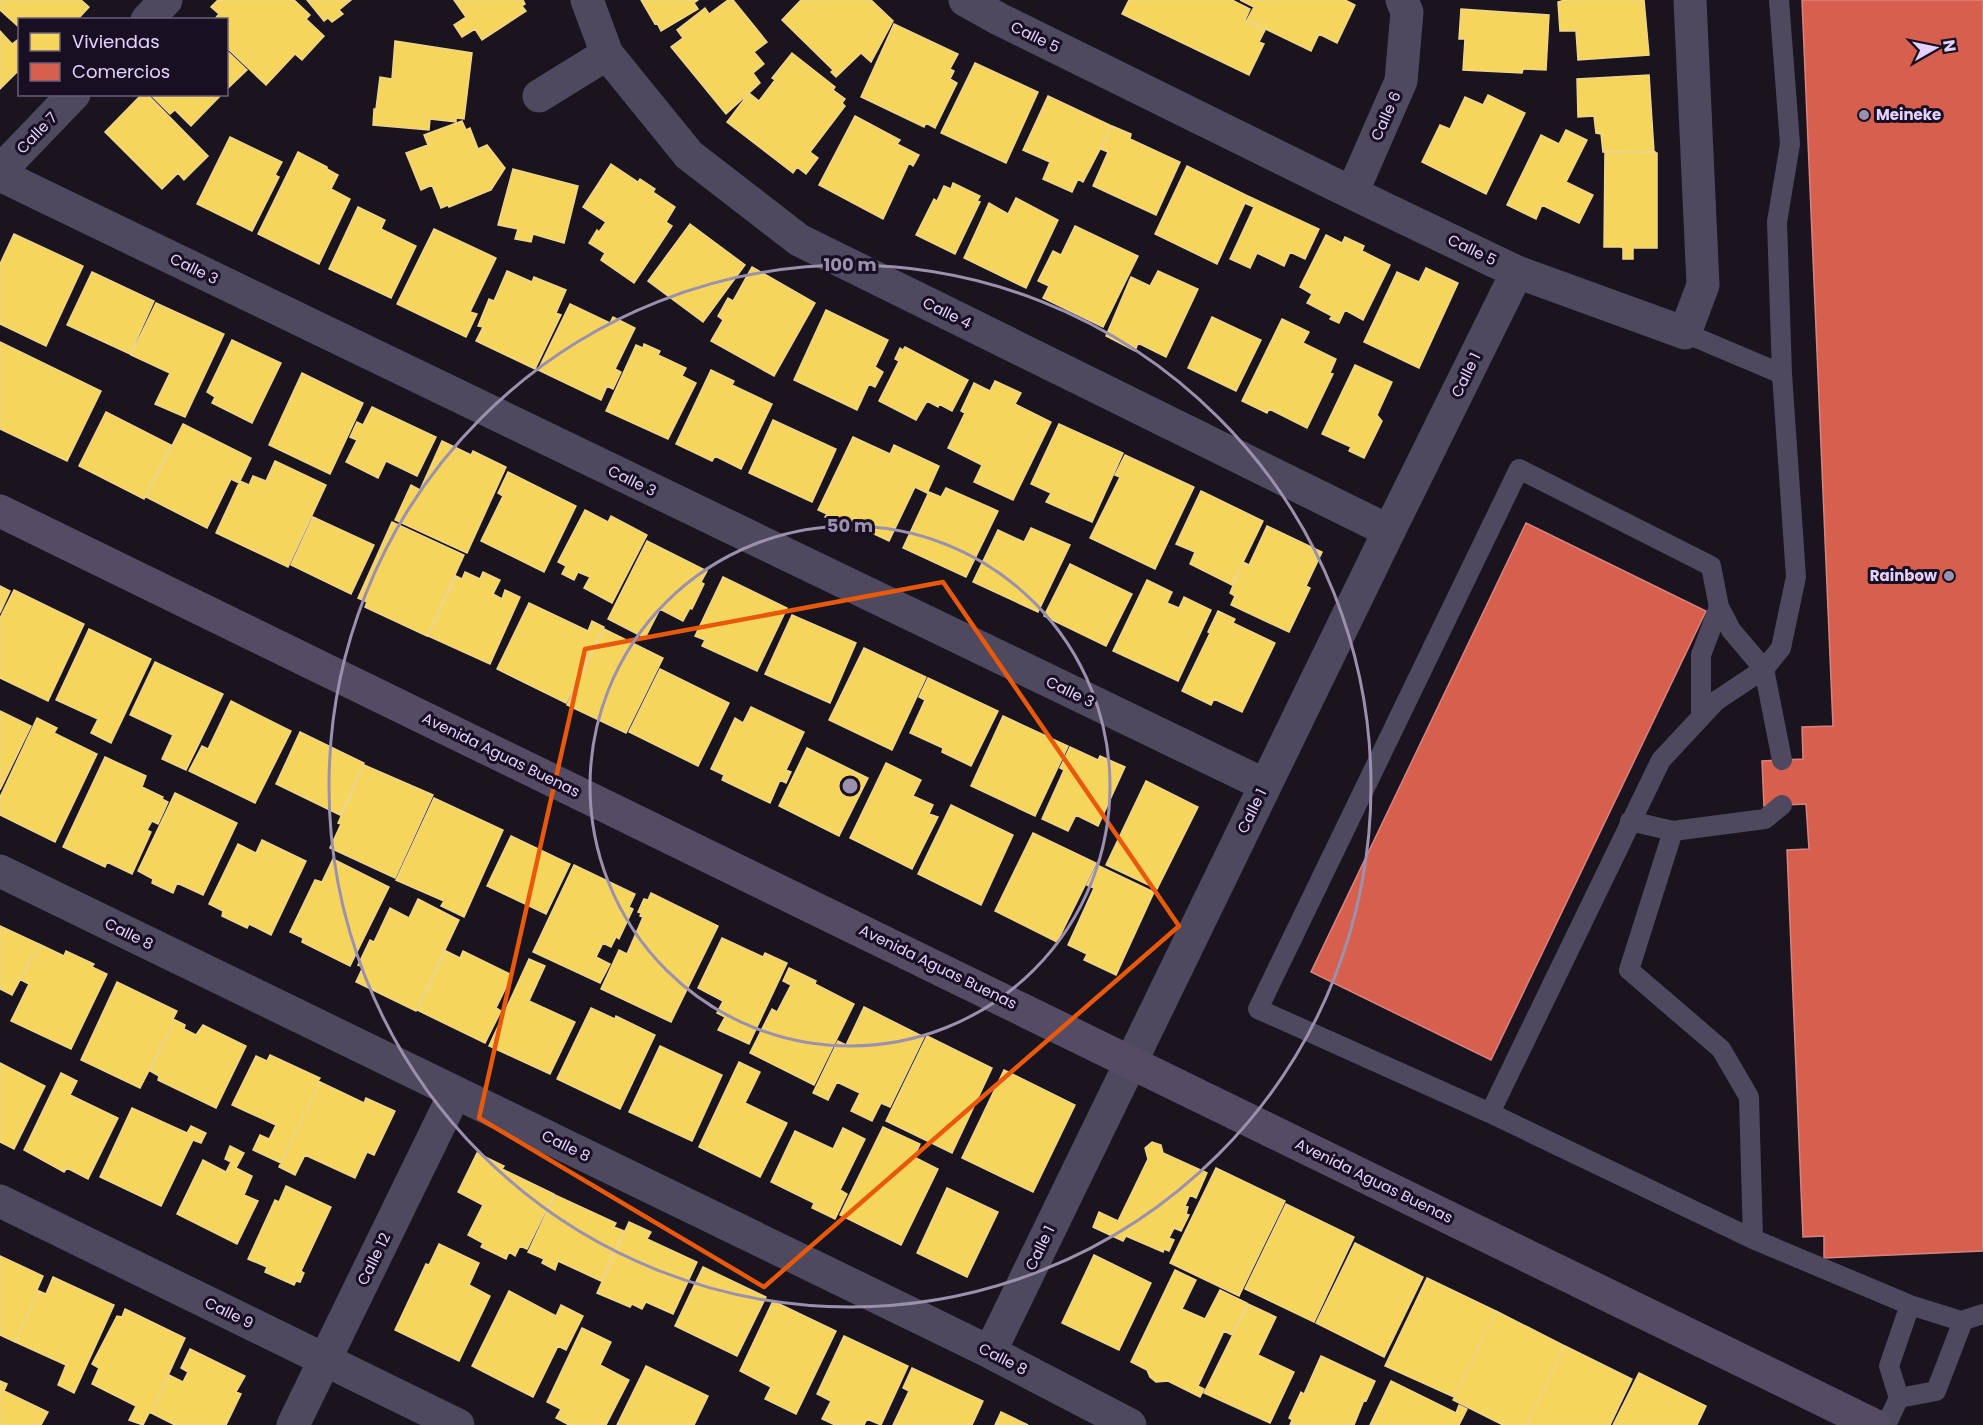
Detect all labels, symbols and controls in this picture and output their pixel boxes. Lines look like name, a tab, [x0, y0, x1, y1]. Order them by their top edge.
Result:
street label: Calle 5	[1007, 16, 1063, 57]
legend	[18, 18, 228, 96]
north arrow	[1905, 18, 1965, 78]
text: Viviendas	[72, 29, 160, 54]
text: N	[1937, 38, 1962, 53]
text: Comercios	[72, 59, 170, 84]
street label: Calle 6	[1365, 88, 1406, 144]
place label: Meineke	[1876, 104, 1941, 125]
street label: Calle 7	[12, 107, 62, 158]
marker: Meineke	[1857, 108, 1871, 122]
street label: Calle 5	[1444, 229, 1500, 270]
street label: Calle 3	[167, 248, 222, 289]
text: 100 m	[823, 252, 877, 277]
street label: Calle 4	[919, 292, 975, 333]
street label: Calle 1	[1446, 349, 1485, 401]
street label: Calle 3	[605, 460, 660, 501]
text: 50 m	[827, 513, 873, 538]
place label: Rainbow	[1870, 565, 1937, 586]
marker: Rainbow	[1942, 569, 1956, 583]
street label: Calle 3	[1043, 671, 1098, 712]
street label: Avenida Aguas Buenas	[419, 707, 584, 802]
centre of rings	[840, 776, 860, 796]
street label: Calle 1	[1232, 785, 1271, 837]
street label: Calle 8	[101, 913, 157, 954]
street label: Avenida Aguas Buenas	[856, 919, 1021, 1014]
street label: Calle 8	[538, 1125, 594, 1166]
street label: Avenida Aguas Buenas	[1292, 1133, 1457, 1228]
street label: Calle 1	[1020, 1222, 1059, 1274]
street label: Calle 12	[352, 1229, 395, 1288]
street label: Calle 9	[201, 1292, 257, 1333]
street label: Calle 8	[975, 1337, 1031, 1380]

